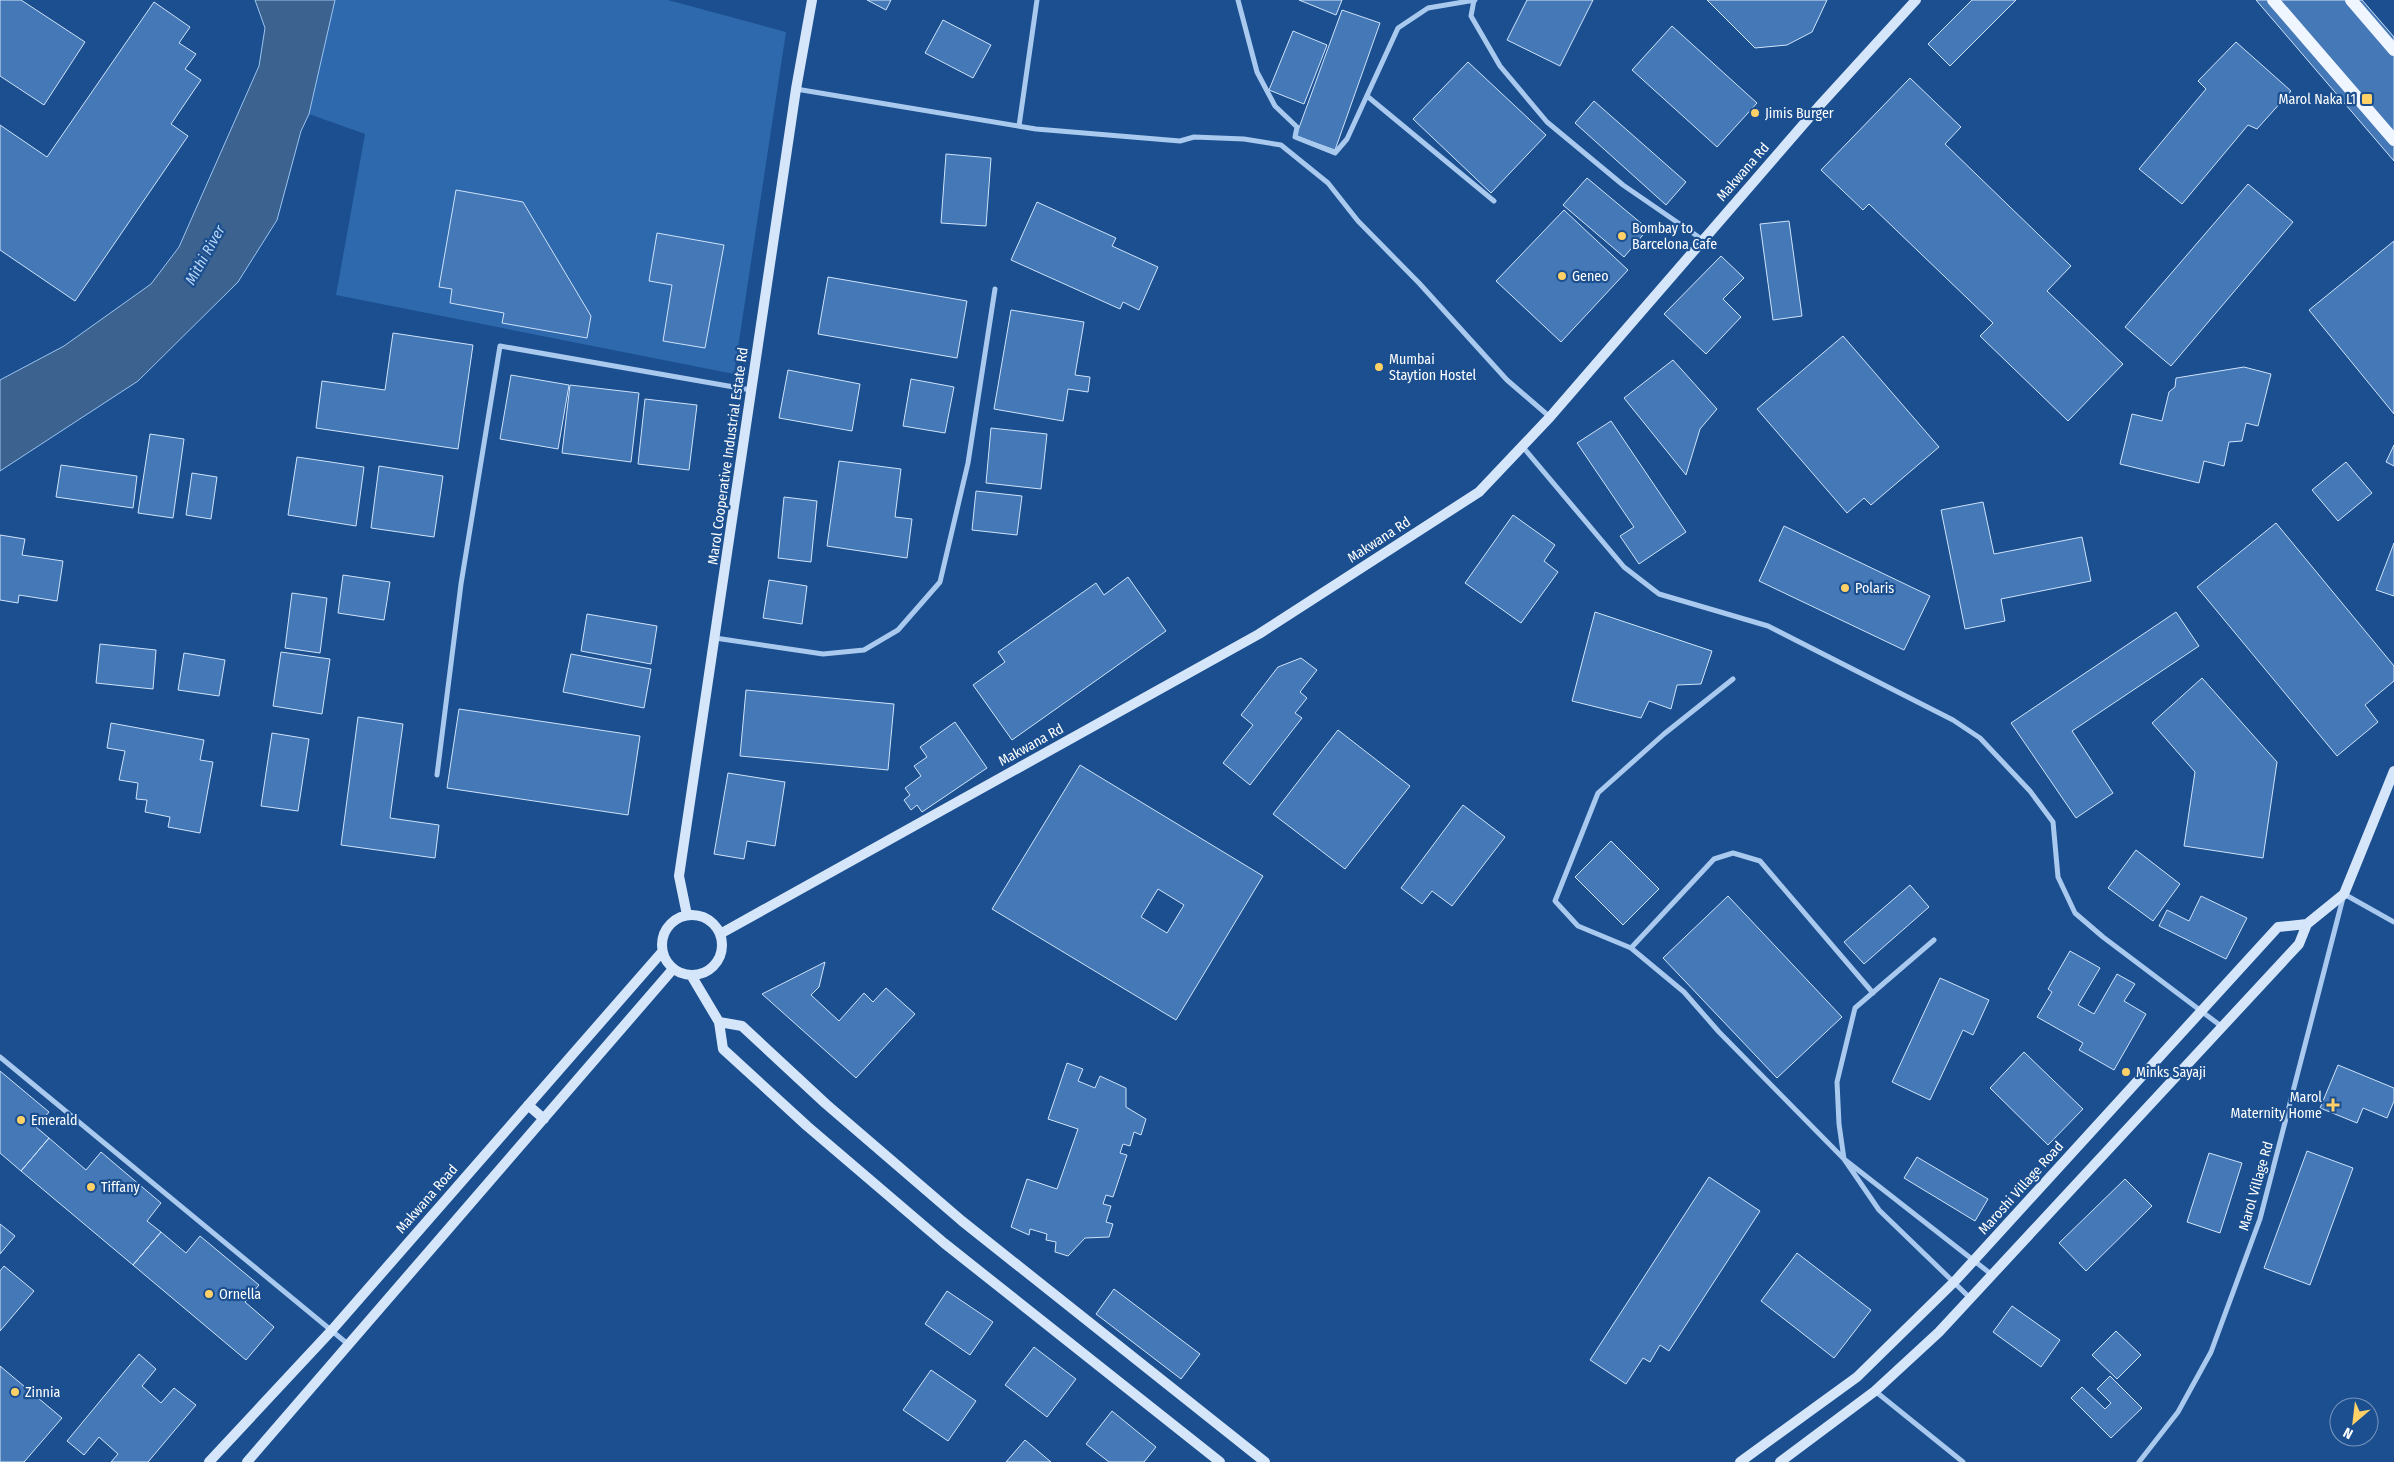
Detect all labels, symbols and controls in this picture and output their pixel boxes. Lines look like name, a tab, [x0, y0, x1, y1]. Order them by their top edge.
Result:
place label: Marol Naka L1	[2279, 91, 2356, 108]
marker: Marol Naka L1	[2360, 92, 2374, 106]
place label: Jimis Burger	[1765, 105, 1834, 122]
marker: Jimis Burger	[1749, 107, 1761, 119]
street label: Makwana Rd	[1713, 139, 1773, 205]
place label: Bombay to Barcelona Cafe	[1632, 220, 1717, 253]
water label: Mithi River	[181, 221, 229, 288]
marker: Bombay to Barcelona Cafe	[1616, 230, 1628, 242]
place label: Geneo	[1572, 268, 1609, 285]
marker: Geneo	[1556, 270, 1568, 282]
street label: Marol Cooperative Industrial Estate Rd	[704, 346, 752, 566]
place label: Mumbai Staytion Hostel	[1389, 351, 1477, 384]
marker: Mumbai Staytion Hostel	[1373, 361, 1385, 373]
street label: Makwana Rd	[1344, 513, 1414, 567]
place label: Polaris	[1855, 580, 1894, 597]
marker: Polaris	[1839, 582, 1851, 594]
street label: Makwana Rd	[996, 720, 1066, 770]
place label: Minks Sayaji	[2136, 1064, 2206, 1081]
marker: Minks Sayaji	[2120, 1066, 2132, 1078]
place label: Marol Maternity Home	[2231, 1089, 2322, 1122]
marker: Marol Maternity Home	[2326, 1098, 2340, 1112]
place label: Emerald	[31, 1112, 77, 1129]
marker: Emerald	[15, 1114, 27, 1126]
street label: Maroshi Village Road	[1975, 1138, 2067, 1238]
street label: Marol Village Rd	[2235, 1140, 2277, 1232]
street label: Makwana Road	[392, 1161, 462, 1237]
place label: Tiffany	[101, 1179, 140, 1196]
marker: Tiffany	[85, 1181, 97, 1193]
place label: Ornella	[219, 1286, 261, 1303]
marker: Ornella	[203, 1288, 215, 1300]
place label: Zinnia	[25, 1384, 60, 1401]
marker: Zinnia	[9, 1386, 21, 1398]
north arrow	[2329, 1397, 2379, 1447]
text: N	[2340, 1424, 2356, 1443]

